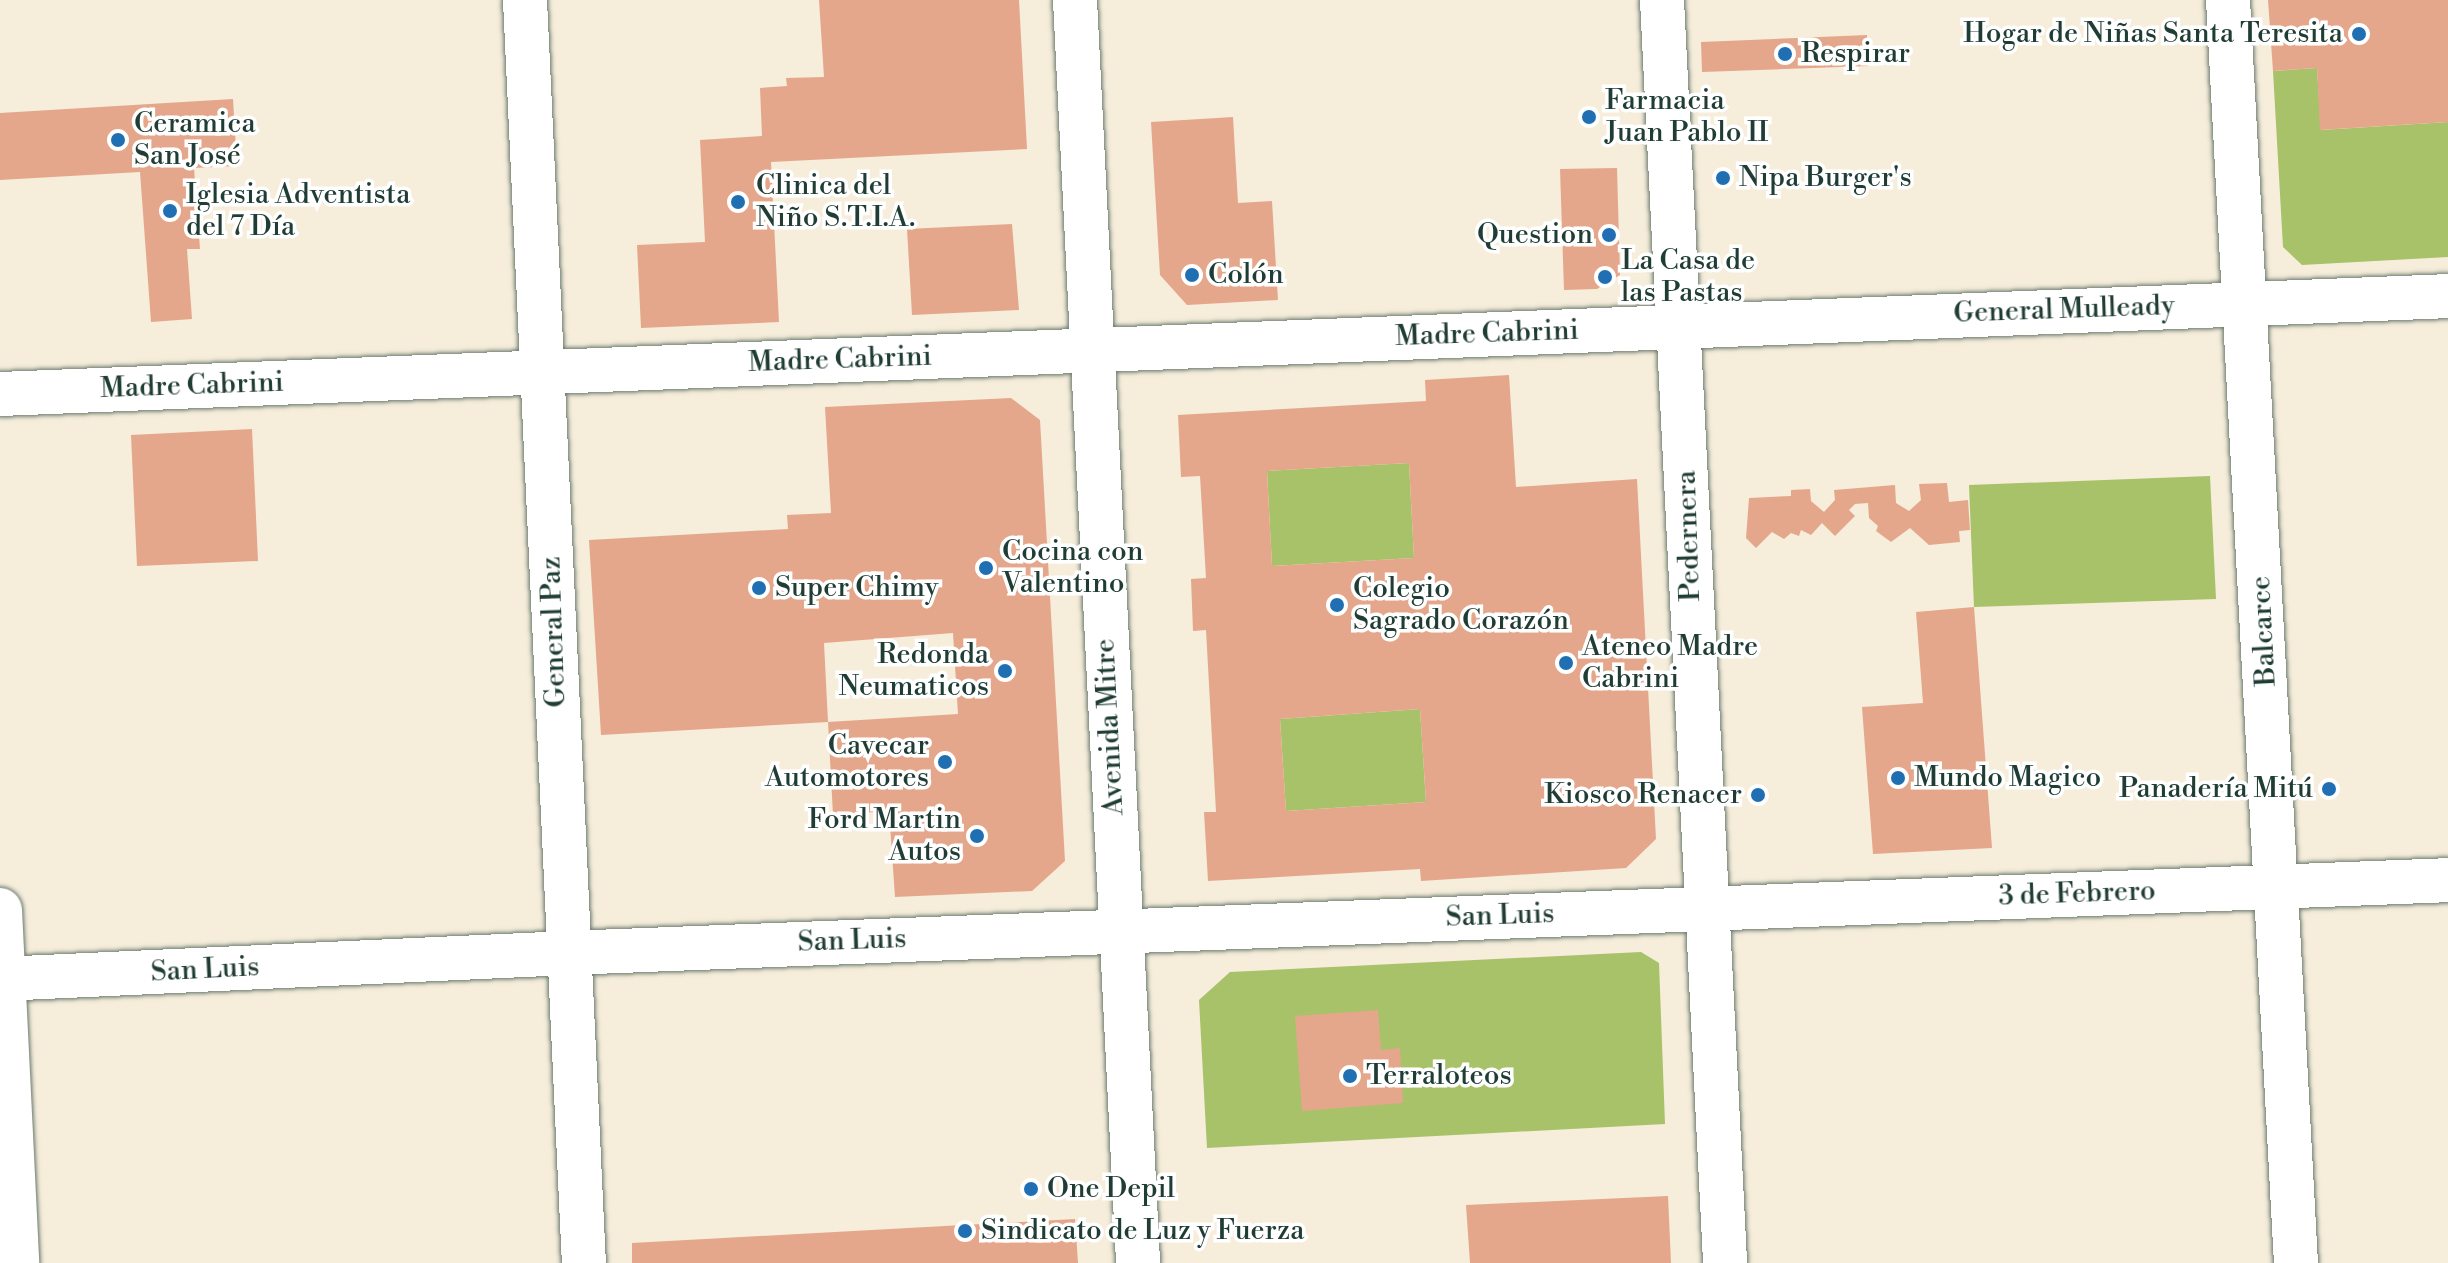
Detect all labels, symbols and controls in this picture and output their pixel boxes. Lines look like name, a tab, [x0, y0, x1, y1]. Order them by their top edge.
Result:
place label: Hogar de Niñas Santa Teresita	[1963, 17, 2343, 51]
marker: Hogar de Niñas Santa Teresita	[2350, 25, 2368, 43]
place label: Respirar	[1801, 37, 1910, 71]
marker: Respirar	[1776, 45, 1794, 63]
place label: Farmacia Juan Pablo II	[1605, 84, 1768, 150]
place label: Ceramica San José	[134, 107, 256, 173]
marker: Farmacia Juan Pablo II	[1580, 108, 1598, 126]
marker: Ceramica San José	[109, 131, 127, 149]
place label: Nipa Burger's	[1739, 161, 1912, 195]
place label: Clinica del Niño S.T.I.A.	[756, 169, 915, 235]
marker: Nipa Burger's	[1714, 169, 1732, 187]
place label: Iglesia Adventista del 7 Día	[186, 178, 410, 244]
marker: Clinica del Niño S.T.I.A.	[727, 191, 749, 213]
marker: Iglesia Adventista del 7 Día	[161, 202, 179, 220]
place label: Question	[1477, 218, 1593, 252]
marker: Question	[1600, 226, 1618, 244]
place label: La Casa de las Pastas	[1621, 244, 1755, 310]
place label: Colón	[1208, 258, 1284, 292]
marker: Colón	[1183, 266, 1201, 284]
marker: La Casa de las Pastas	[1596, 268, 1614, 286]
street label: General Mulleady	[1953, 289, 2175, 331]
street label: Madre Cabrini	[1395, 314, 1579, 354]
street label: Madre Cabrini	[748, 340, 932, 380]
street label: Madre Cabrini	[100, 366, 284, 406]
street label: Pedernera	[1670, 470, 1708, 602]
place label: Cocina con Valentino	[1002, 535, 1144, 601]
street label: General Paz	[535, 556, 573, 708]
marker: Cocina con Valentino	[977, 559, 995, 577]
place label: Super Chimy	[775, 571, 938, 605]
place label: Colegio Sagrado Corazón	[1353, 572, 1569, 638]
street label: Balcarce	[2244, 575, 2284, 687]
marker: Super Chimy	[750, 579, 768, 597]
marker: Colegio Sagrado Corazón	[1328, 596, 1346, 614]
place label: Ateneo Madre Cabrini	[1582, 630, 1758, 696]
place label: Redonda Neumaticos	[838, 638, 989, 704]
street label: Avenida Mitre	[1089, 638, 1131, 816]
marker: Ateneo Madre Cabrini	[1557, 654, 1575, 672]
marker: Redonda Neumaticos	[996, 662, 1014, 680]
place label: Cavecar Automotores	[765, 729, 929, 795]
marker: Cavecar Automotores	[936, 753, 954, 771]
place label: Mundo Magico	[1914, 761, 2101, 795]
marker: Mundo Magico	[1889, 769, 1907, 787]
place label: Panadería Mitú	[2119, 772, 2313, 806]
place label: Kiosco Renacer	[1544, 778, 1742, 812]
marker: Panadería Mitú	[2320, 780, 2338, 798]
marker: Kiosco Renacer	[1749, 786, 1767, 804]
place label: Ford Martin Autos	[808, 803, 961, 869]
marker: Ford Martin Autos	[968, 827, 986, 845]
street label: 3 de Febrero	[1998, 874, 2156, 914]
street label: San Luis	[1445, 897, 1555, 935]
street label: San Luis	[797, 922, 907, 960]
street label: San Luis	[150, 950, 260, 990]
place label: Terraloteos	[1366, 1059, 1512, 1093]
marker: Terraloteos	[1341, 1067, 1359, 1085]
place label: One Depil	[1047, 1172, 1175, 1206]
marker: One Depil	[1022, 1180, 1040, 1198]
place label: Sindicato de Luz y Fuerza	[981, 1214, 1304, 1248]
marker: Sindicato de Luz y Fuerza	[956, 1222, 974, 1240]

